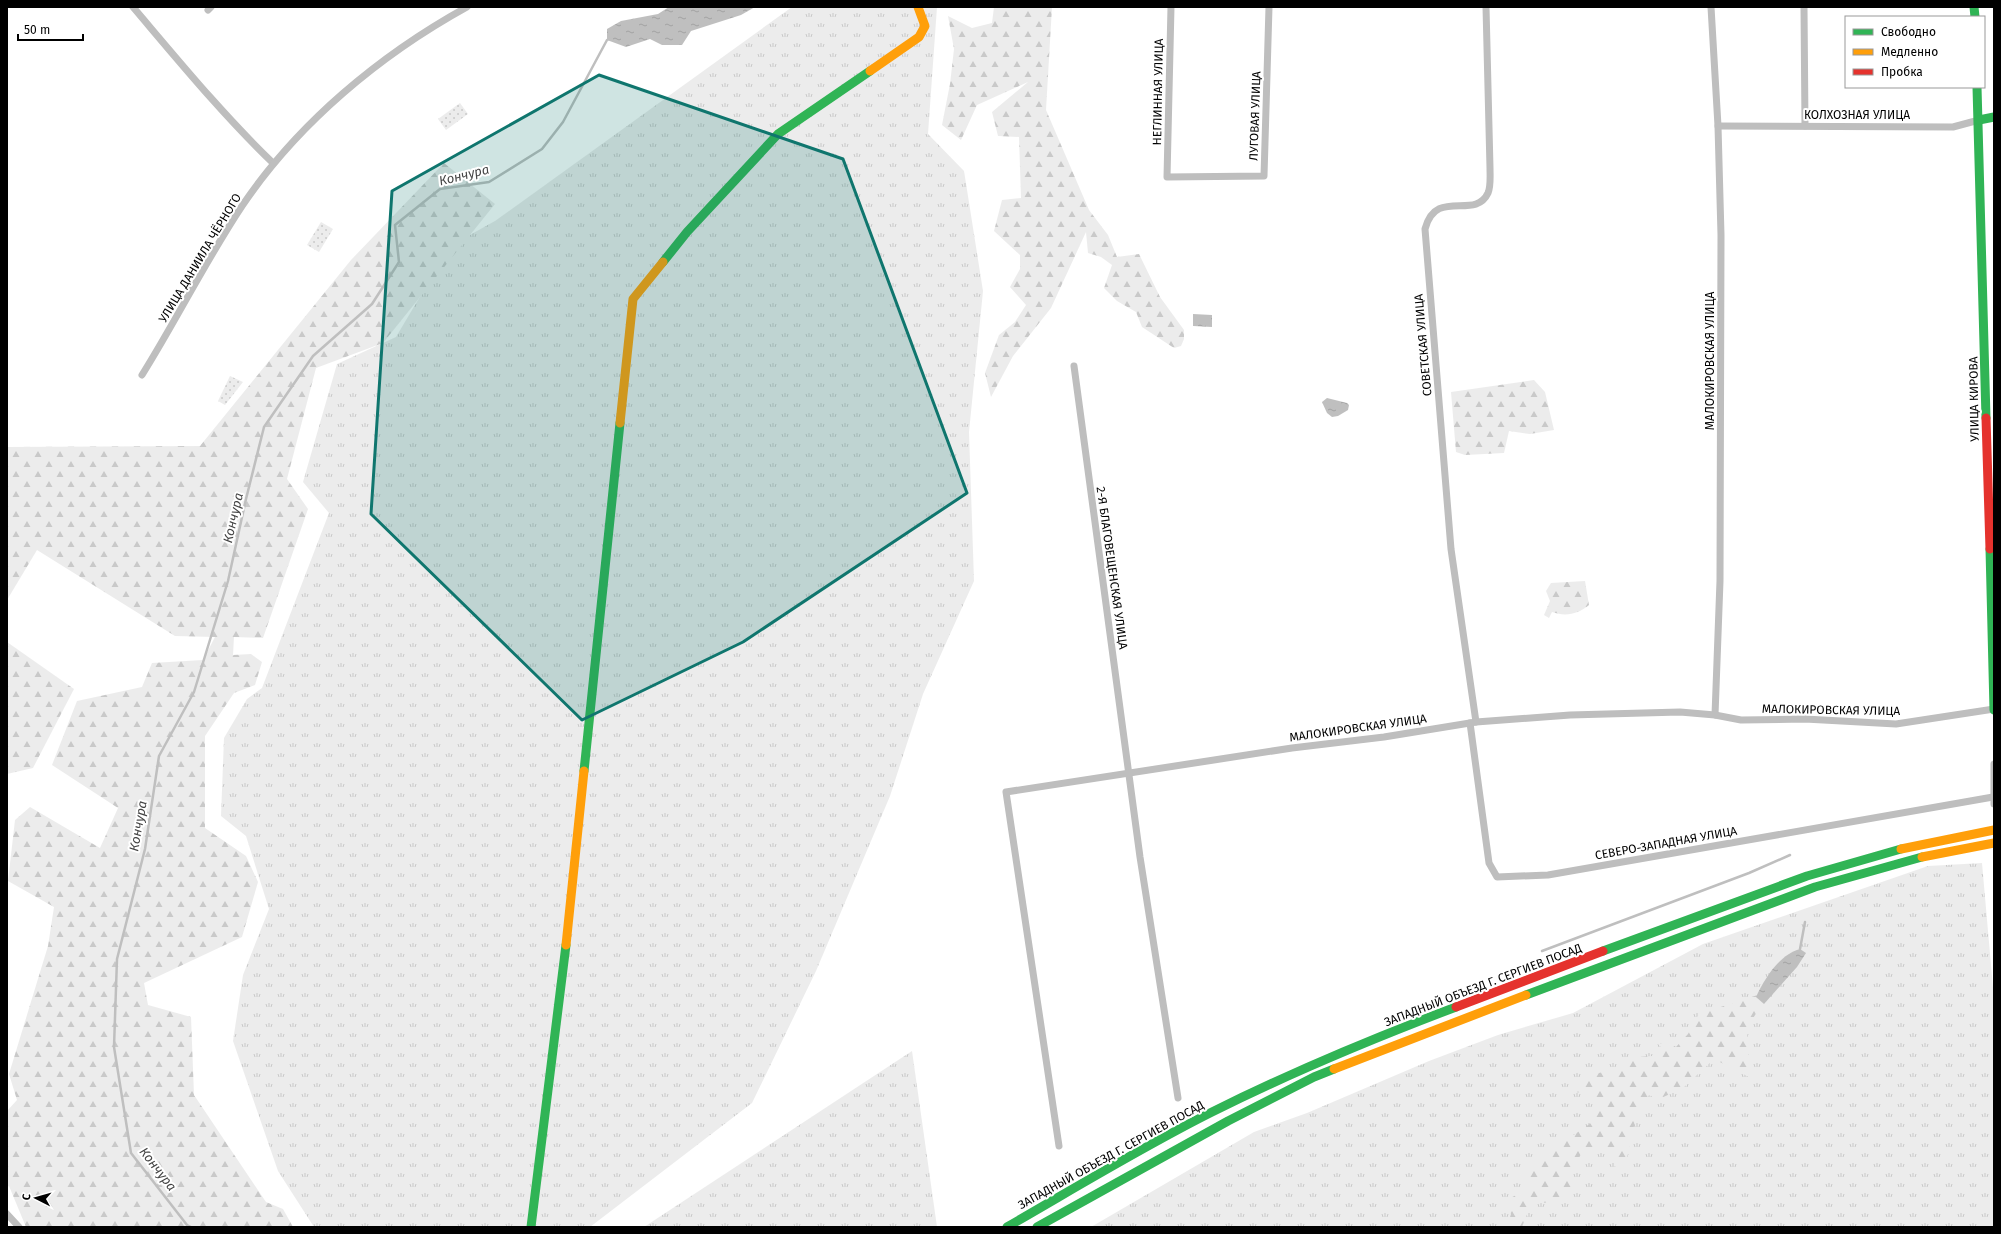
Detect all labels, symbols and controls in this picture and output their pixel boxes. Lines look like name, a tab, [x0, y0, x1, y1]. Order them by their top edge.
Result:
scale bar	[18, 16, 83, 42]
legend	[1845, 16, 1985, 88]
text: 50 m	[24, 23, 50, 37]
text: Свободно	[1881, 25, 1936, 39]
street label: НЕГЛИННАЯ УЛИЦА	[1150, 38, 1166, 145]
text: Медленно	[1881, 45, 1938, 59]
text: Пробка	[1881, 65, 1923, 79]
street label: ЛУГОВАЯ УЛИЦА	[1246, 71, 1264, 161]
street label: КОЛХОЗНАЯ УЛИЦА	[1804, 108, 1910, 122]
water label: Кончура	[437, 162, 491, 188]
street label: УЛИЦА ДАНИИЛА ЧЁРНОГО	[155, 190, 244, 325]
street label: МАЛОКИРОВСКАЯ УЛИЦА	[1703, 292, 1717, 430]
street label: СОВЕТСКАЯ УЛИЦА	[1412, 293, 1434, 397]
street label: УЛИЦА КИРОВА	[1966, 356, 1982, 442]
street label: 2-Я БЛАГОВЕЩЕНСКАЯ УЛИЦА	[1094, 486, 1130, 650]
water label: Кончура	[220, 491, 246, 545]
street label: МАЛОКИРОВСКАЯ УЛИЦА	[1762, 702, 1901, 718]
street label: МАЛОКИРОВСКАЯ УЛИЦА	[1288, 711, 1428, 745]
water label: Кончура	[126, 800, 150, 852]
street label: СЕВЕРО-ЗАПАДНАЯ УЛИЦА	[1594, 824, 1738, 862]
street label: ЗАПАДНЫЙ ОБЪЕЗД Г. СЕРГИЕВ ПОСАД	[1382, 940, 1584, 1029]
street label: ЗАПАДНЫЙ ОБЪЕЗД Г. СЕРГИЕВ ПОСАД	[1015, 1097, 1206, 1212]
water label: Кончура	[136, 1144, 180, 1194]
north arrow	[16, 1178, 56, 1218]
text: С	[20, 1193, 33, 1201]

